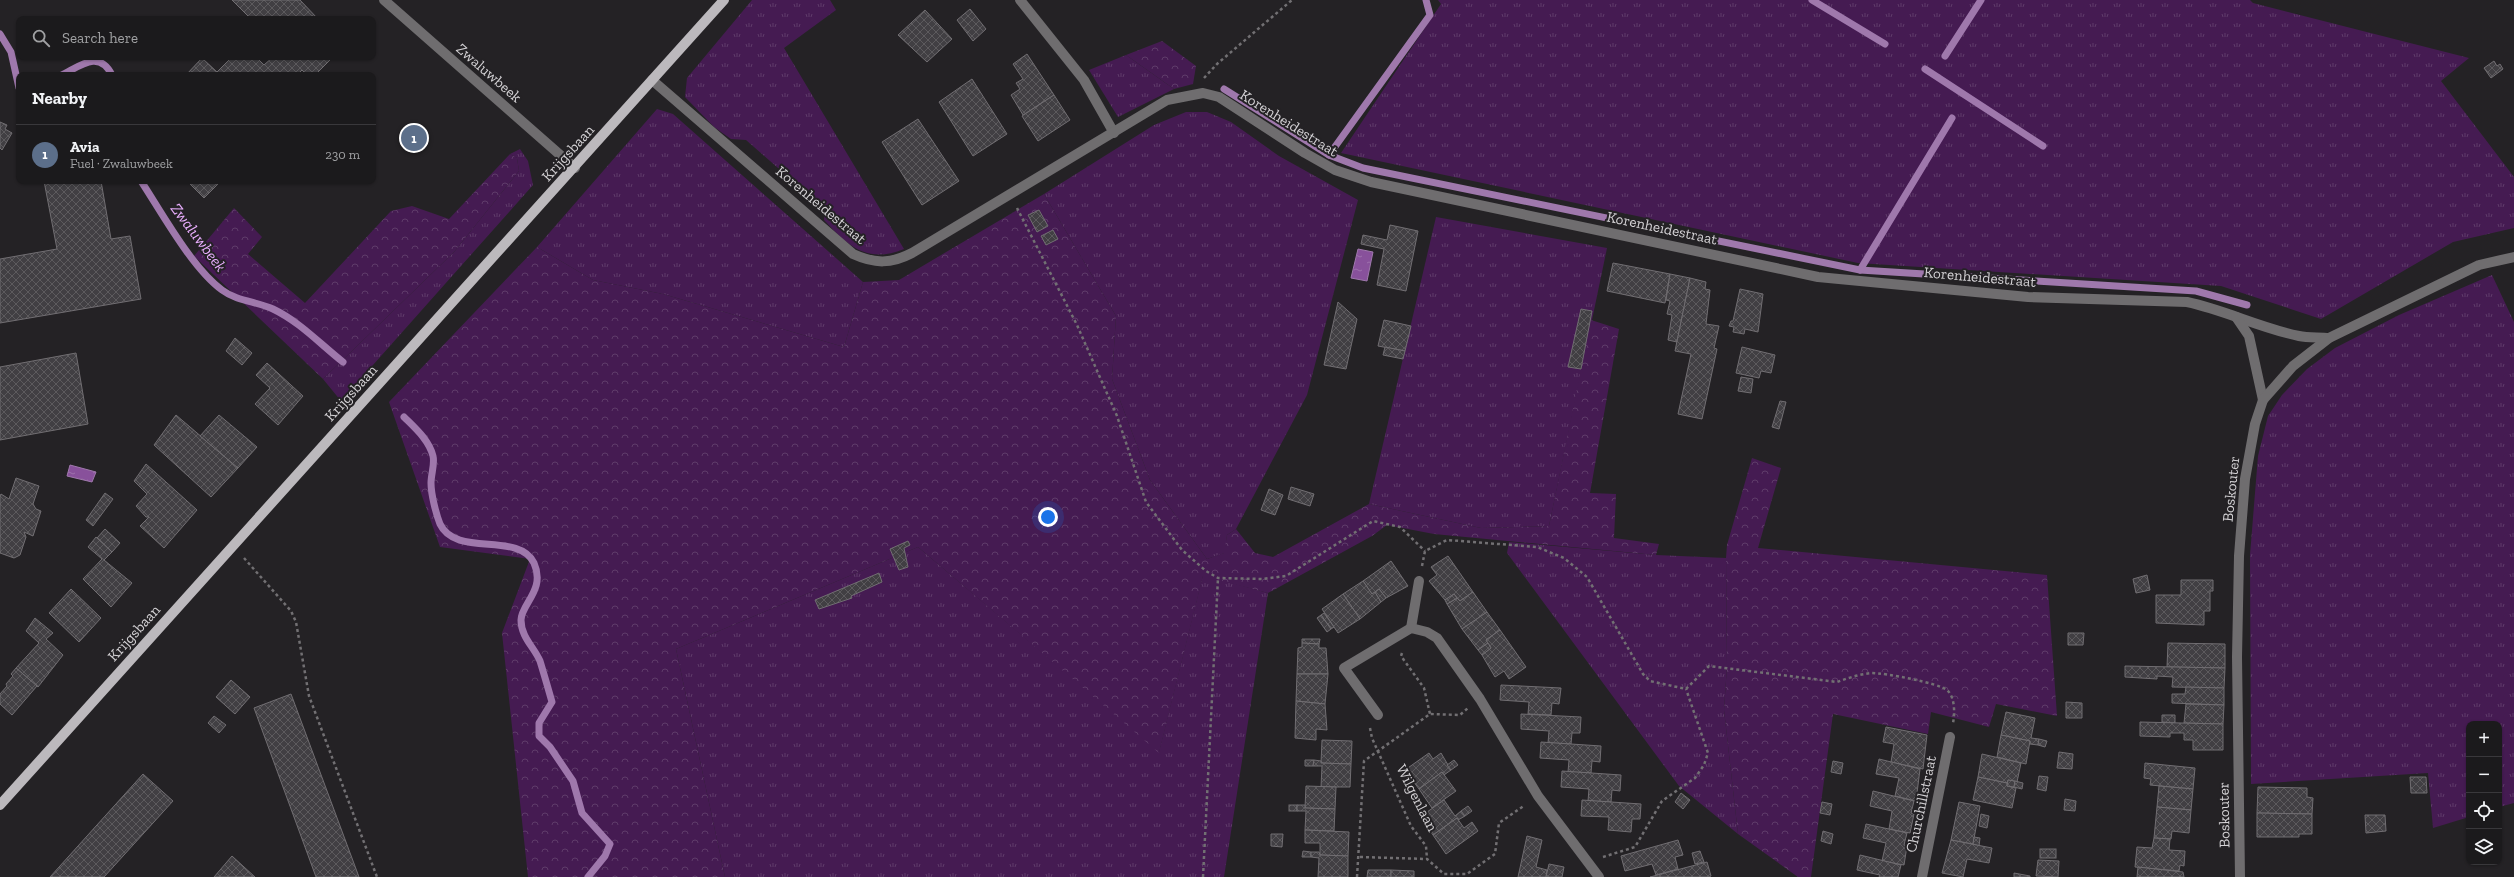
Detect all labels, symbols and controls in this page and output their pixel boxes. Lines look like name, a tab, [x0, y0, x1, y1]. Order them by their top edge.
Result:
search box	[16, 16, 376, 60]
icon: search	[30, 27, 52, 49]
text: Search here	[62, 29, 138, 47]
street label: Zwaluwbeek	[453, 40, 525, 106]
street label: Korenheidestraat	[1237, 86, 1342, 161]
text: Nearby	[32, 88, 87, 108]
street label: Krijgsbaan	[538, 121, 598, 185]
pin: 1	[401, 123, 427, 153]
text: Avia	[70, 138, 100, 156]
text: 1	[42, 147, 48, 162]
text: 230 m	[325, 147, 360, 162]
text: Fuel · Zwaluwbeek	[70, 156, 173, 171]
street label: Korenheidestraat	[772, 162, 870, 248]
water label: Zwaluwbeek	[167, 199, 230, 275]
street label: Korenheidestraat	[1605, 208, 1719, 249]
street label: Korenheidestraat	[1923, 263, 2037, 291]
street label: Krijgsbaan	[321, 361, 381, 425]
street label: Boskouter	[2219, 455, 2243, 523]
your location	[1038, 507, 1058, 527]
street label: Krijgsbaan	[104, 601, 164, 665]
map controls	[2466, 721, 2502, 865]
button: +	[2466, 721, 2502, 757]
street label: Churchillstraat	[1902, 753, 1940, 854]
button: −	[2466, 757, 2502, 793]
street label: Wilgenlaan	[1392, 761, 1442, 835]
street label: Boskouter	[2214, 782, 2234, 848]
button: locate	[2466, 793, 2502, 829]
button: layers	[2466, 829, 2502, 865]

